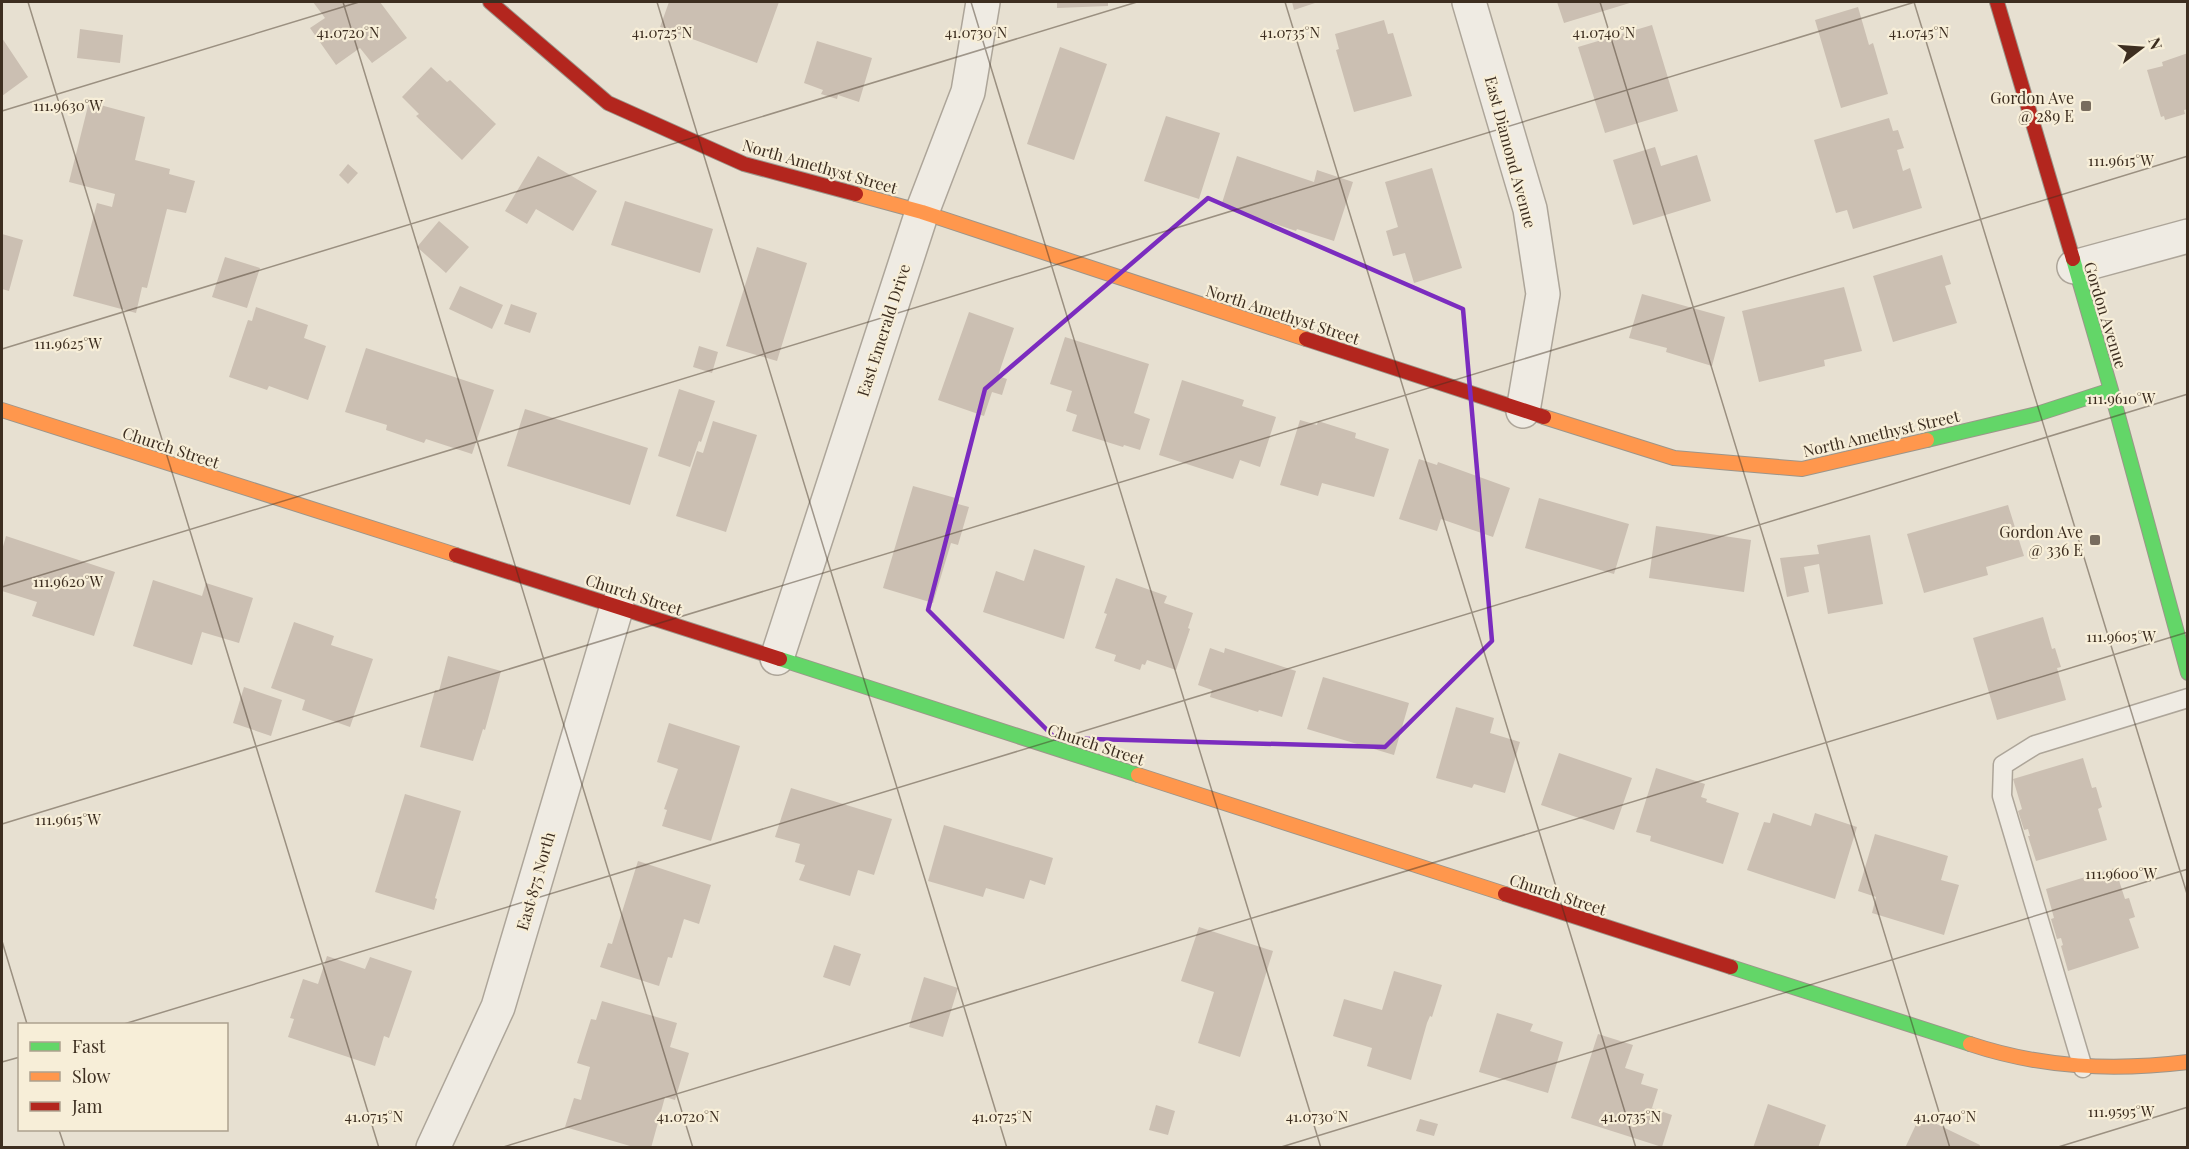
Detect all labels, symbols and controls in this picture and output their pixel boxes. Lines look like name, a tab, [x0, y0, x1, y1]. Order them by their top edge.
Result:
north arrow	[2111, 18, 2171, 78]
text: 41.0720°N	[316, 22, 380, 42]
text: 41.0725°N	[632, 22, 693, 42]
text: 41.0730°N	[945, 22, 1008, 42]
text: 41.0735°N	[1260, 22, 1321, 42]
text: 41.0740°N	[1573, 22, 1636, 42]
text: 41.0745°N	[1889, 22, 1950, 42]
text: N	[2144, 35, 2168, 52]
street label: East Diamond Avenue	[1481, 74, 1541, 230]
place label: Gordon Ave @ 289 E	[1990, 87, 2074, 126]
text: 111.9630°W	[33, 95, 103, 115]
marker: Gordon Ave @ 289 E	[2079, 99, 2093, 113]
street label: North Amethyst Street	[740, 134, 900, 198]
text: 111.9615°W	[2088, 150, 2154, 170]
street label: Gordon Avenue	[2080, 259, 2132, 371]
street label: East Emerald Drive	[852, 261, 914, 399]
street label: North Amethyst Street	[1204, 279, 1363, 349]
text: 111.9625°W	[34, 333, 102, 353]
text: 111.9610°W	[2087, 388, 2156, 408]
street label: North Amethyst Street	[1801, 405, 1962, 461]
street label: Church Street	[120, 421, 222, 473]
place label: Gordon Ave @ 336 E	[1999, 521, 2083, 560]
marker: Gordon Ave @ 336 E	[2088, 533, 2102, 547]
street label: Church Street	[583, 568, 685, 620]
text: 111.9620°W	[33, 571, 103, 591]
text: 111.9605°W	[2086, 626, 2156, 646]
street label: Church Street	[1045, 718, 1147, 770]
text: 111.9615°W	[35, 809, 101, 829]
street label: East 875 North	[511, 829, 559, 933]
text: 111.9600°W	[2085, 863, 2157, 883]
street label: Church Street	[1507, 868, 1609, 920]
legend	[18, 1023, 228, 1131]
text: Fast	[72, 1034, 106, 1058]
text: Slow	[72, 1064, 110, 1088]
text: Jam	[71, 1094, 102, 1118]
text: 111.9595°W	[2088, 1101, 2155, 1121]
text: 41.0715°N	[345, 1106, 404, 1126]
text: 41.0720°N	[656, 1106, 720, 1126]
text: 41.0725°N	[972, 1106, 1033, 1126]
text: 41.0730°N	[1286, 1106, 1349, 1126]
text: 41.0735°N	[1601, 1106, 1662, 1126]
text: 41.0740°N	[1914, 1106, 1977, 1126]

